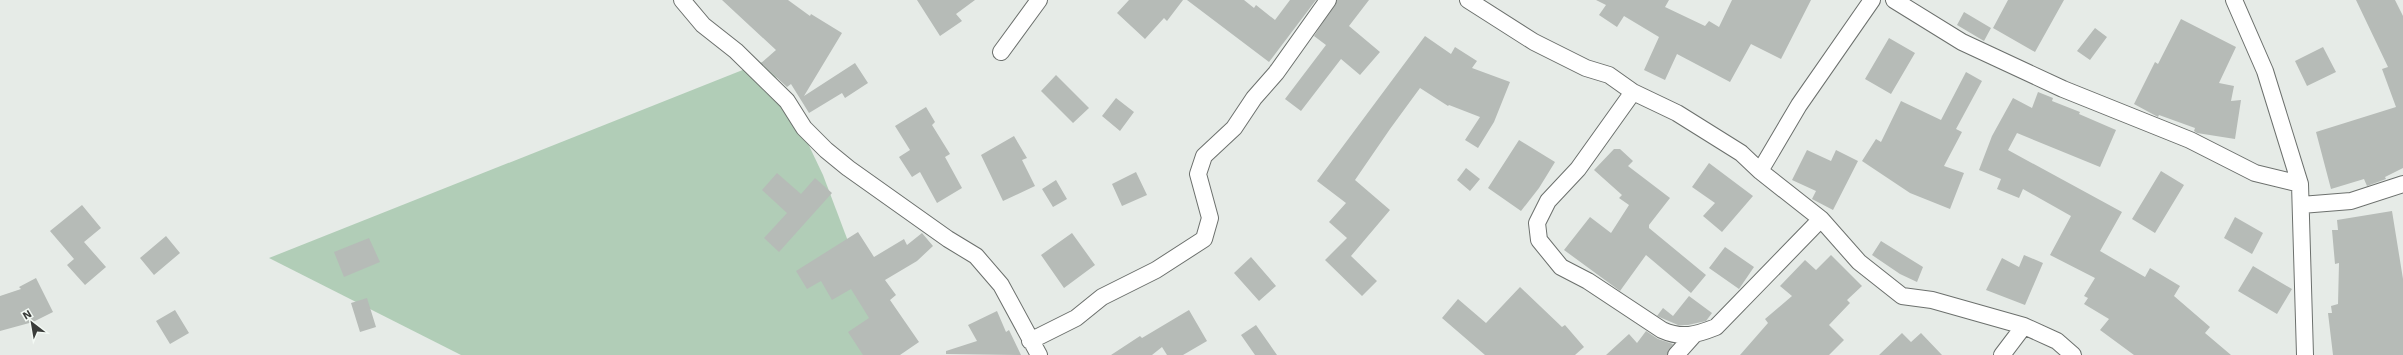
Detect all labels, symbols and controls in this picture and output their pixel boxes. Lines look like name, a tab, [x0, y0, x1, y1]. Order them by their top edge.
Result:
north arrow	[12, 303, 52, 343]
text: N	[20, 307, 34, 323]

